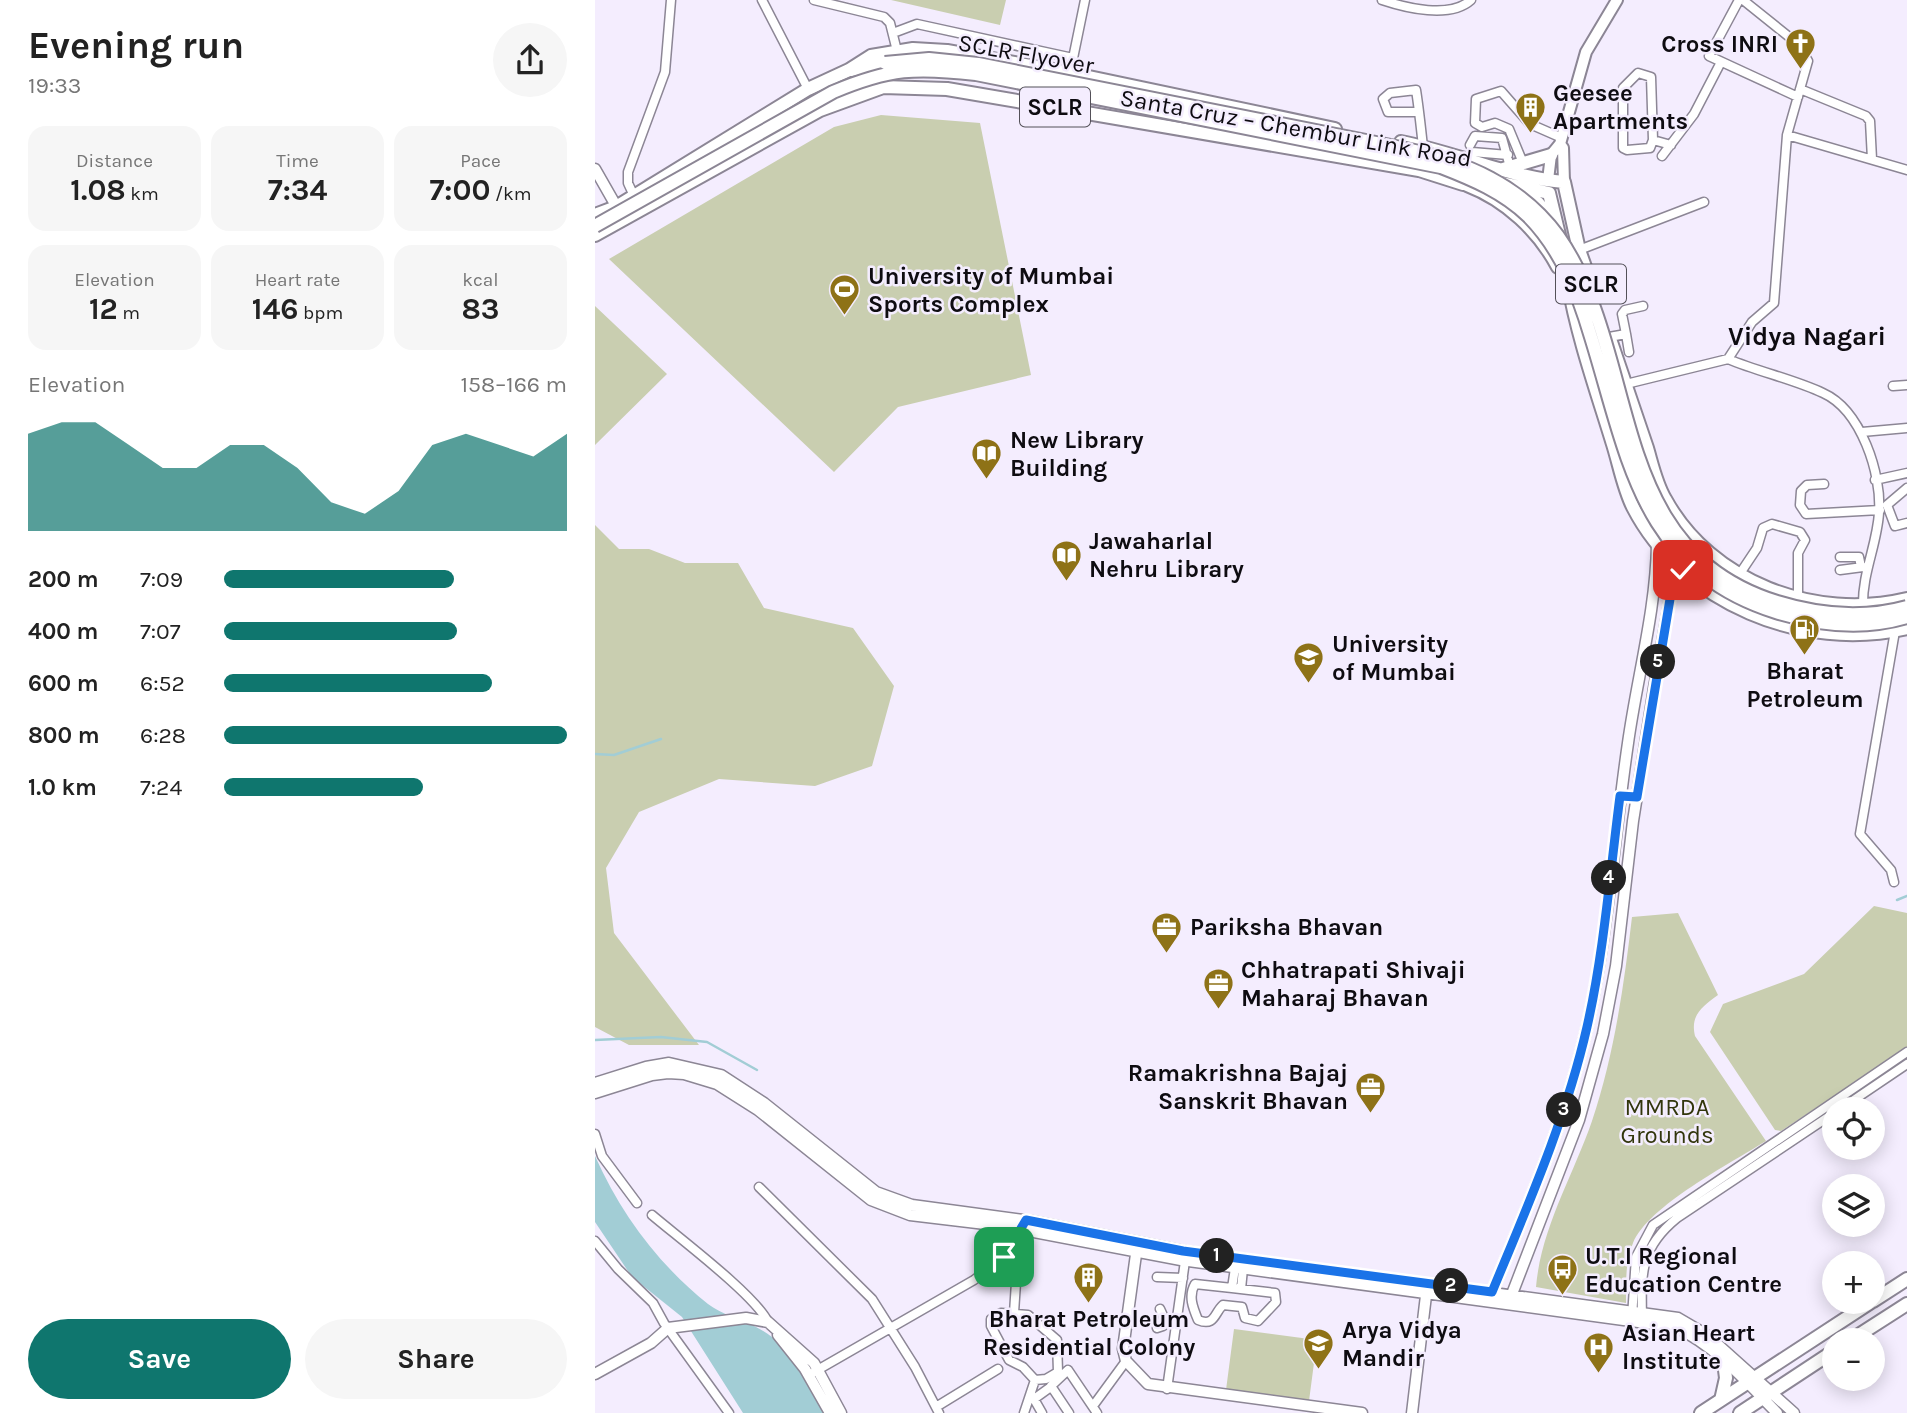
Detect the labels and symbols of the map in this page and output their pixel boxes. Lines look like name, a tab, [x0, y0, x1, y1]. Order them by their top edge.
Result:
church icon: Cross INRI	[1784, 27, 1818, 71]
street label: SCLR Flyover	[956, 28, 1096, 80]
place label: Cross INRI	[1661, 30, 1778, 58]
place label: Geesee Apartments	[1553, 79, 1688, 135]
street label: Santa Cruz – Chembur Link Road	[1118, 83, 1474, 173]
road number: SCLR	[1020, 88, 1090, 127]
building icon: Geesee Apartments	[1513, 90, 1547, 134]
place label: University of Mumbai Sports Complex	[868, 262, 1114, 318]
road number: SCLR	[1556, 264, 1626, 304]
sports icon: University of Mumbai Sports Complex	[828, 273, 862, 317]
district label: Vidya Nagari	[1728, 321, 1886, 352]
place label: New Library Building	[1010, 426, 1144, 482]
library icon: New Library Building	[970, 437, 1004, 481]
place label: Jawaharlal Nehru Library	[1089, 527, 1244, 583]
library icon: Jawaharlal Nehru Library	[1049, 538, 1083, 582]
pin	[1653, 540, 1713, 600]
fuel station icon: Bharat Petroleum	[1788, 612, 1822, 656]
place label: University of Mumbai	[1332, 630, 1456, 686]
school or university icon: University of Mumbai	[1292, 641, 1326, 685]
pin: 5	[1641, 644, 1675, 680]
place label: Bharat Petroleum	[1747, 657, 1863, 713]
pin: 4	[1591, 860, 1627, 896]
office icon: Pariksha Bhavan	[1150, 910, 1184, 954]
place label: Pariksha Bhavan	[1190, 913, 1383, 941]
place label: Chhatrapati Shivaji Maharaj Bhavan	[1241, 956, 1466, 1012]
office icon: Chhatrapati Shivaji Maharaj Bhavan	[1201, 967, 1235, 1011]
place label: Ramakrishna Bajaj Sanskrit Bhavan	[1128, 1059, 1348, 1115]
office icon: Ramakrishna Bajaj Sanskrit Bhavan	[1354, 1070, 1388, 1114]
pin: 3	[1546, 1092, 1581, 1128]
park label: MMRDA Grounds	[1620, 1093, 1714, 1149]
pin	[974, 1227, 1034, 1287]
pin: 1	[1199, 1238, 1235, 1274]
place label: U.T.I Regional Education Centre	[1585, 1242, 1782, 1298]
bus stop icon: U.T.I Regional Education Centre	[1545, 1253, 1579, 1297]
building icon: Bharat Petroleum Residential Colony	[1072, 1260, 1106, 1304]
pin: 2	[1433, 1268, 1469, 1304]
place label: Bharat Petroleum Residential Colony	[983, 1305, 1195, 1361]
place label: Arya Vidya Mandir	[1342, 1316, 1462, 1372]
place label: Asian Heart Institute	[1622, 1319, 1755, 1375]
school or university icon: Arya Vidya Mandir	[1302, 1327, 1336, 1371]
hospital icon: Asian Heart Institute	[1582, 1330, 1616, 1374]

